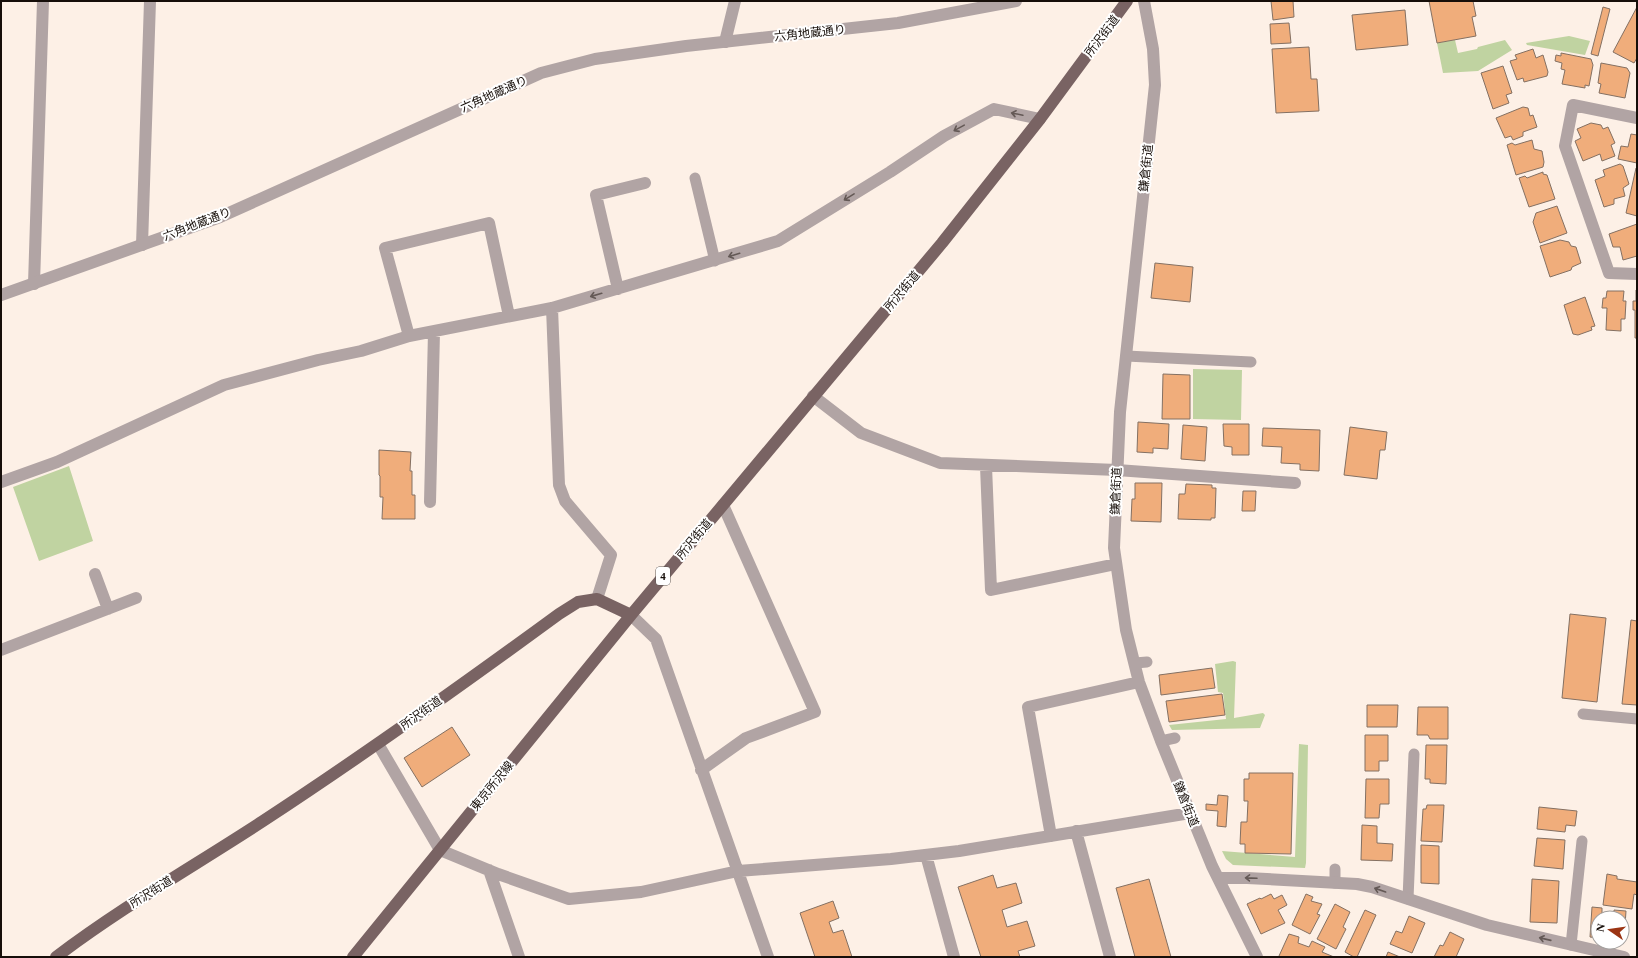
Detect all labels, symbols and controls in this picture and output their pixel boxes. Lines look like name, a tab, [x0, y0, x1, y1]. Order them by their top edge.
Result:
street label: 所沢街道	[1082, 13, 1122, 59]
street label: 六角地蔵通り	[773, 22, 847, 44]
street label: 六角地蔵通り	[458, 73, 530, 115]
one-way arrow	[1010, 109, 1023, 117]
one-way arrow	[953, 124, 965, 132]
street label: 鎌倉街道	[1137, 143, 1155, 193]
one-way arrow	[844, 193, 855, 201]
street label: 六角地蔵通り	[161, 205, 233, 243]
one-way arrow	[728, 252, 741, 259]
street label: 所沢街道	[881, 268, 923, 314]
one-way arrow	[590, 292, 603, 299]
street label: 鎌倉街道	[1108, 467, 1124, 515]
street label: 所沢街道	[673, 516, 715, 562]
road number: 4	[656, 567, 670, 585]
street label: 所沢街道	[397, 693, 445, 733]
street label: 東京所沢線	[468, 758, 516, 814]
street label: 鎌倉街道	[1171, 779, 1201, 829]
street label: 所沢街道	[127, 873, 175, 911]
one-way arrow	[1245, 874, 1258, 882]
one-way arrow	[1374, 885, 1386, 893]
north arrow	[1590, 910, 1630, 950]
text: N	[1594, 922, 1607, 933]
one-way arrow	[1539, 934, 1552, 942]

